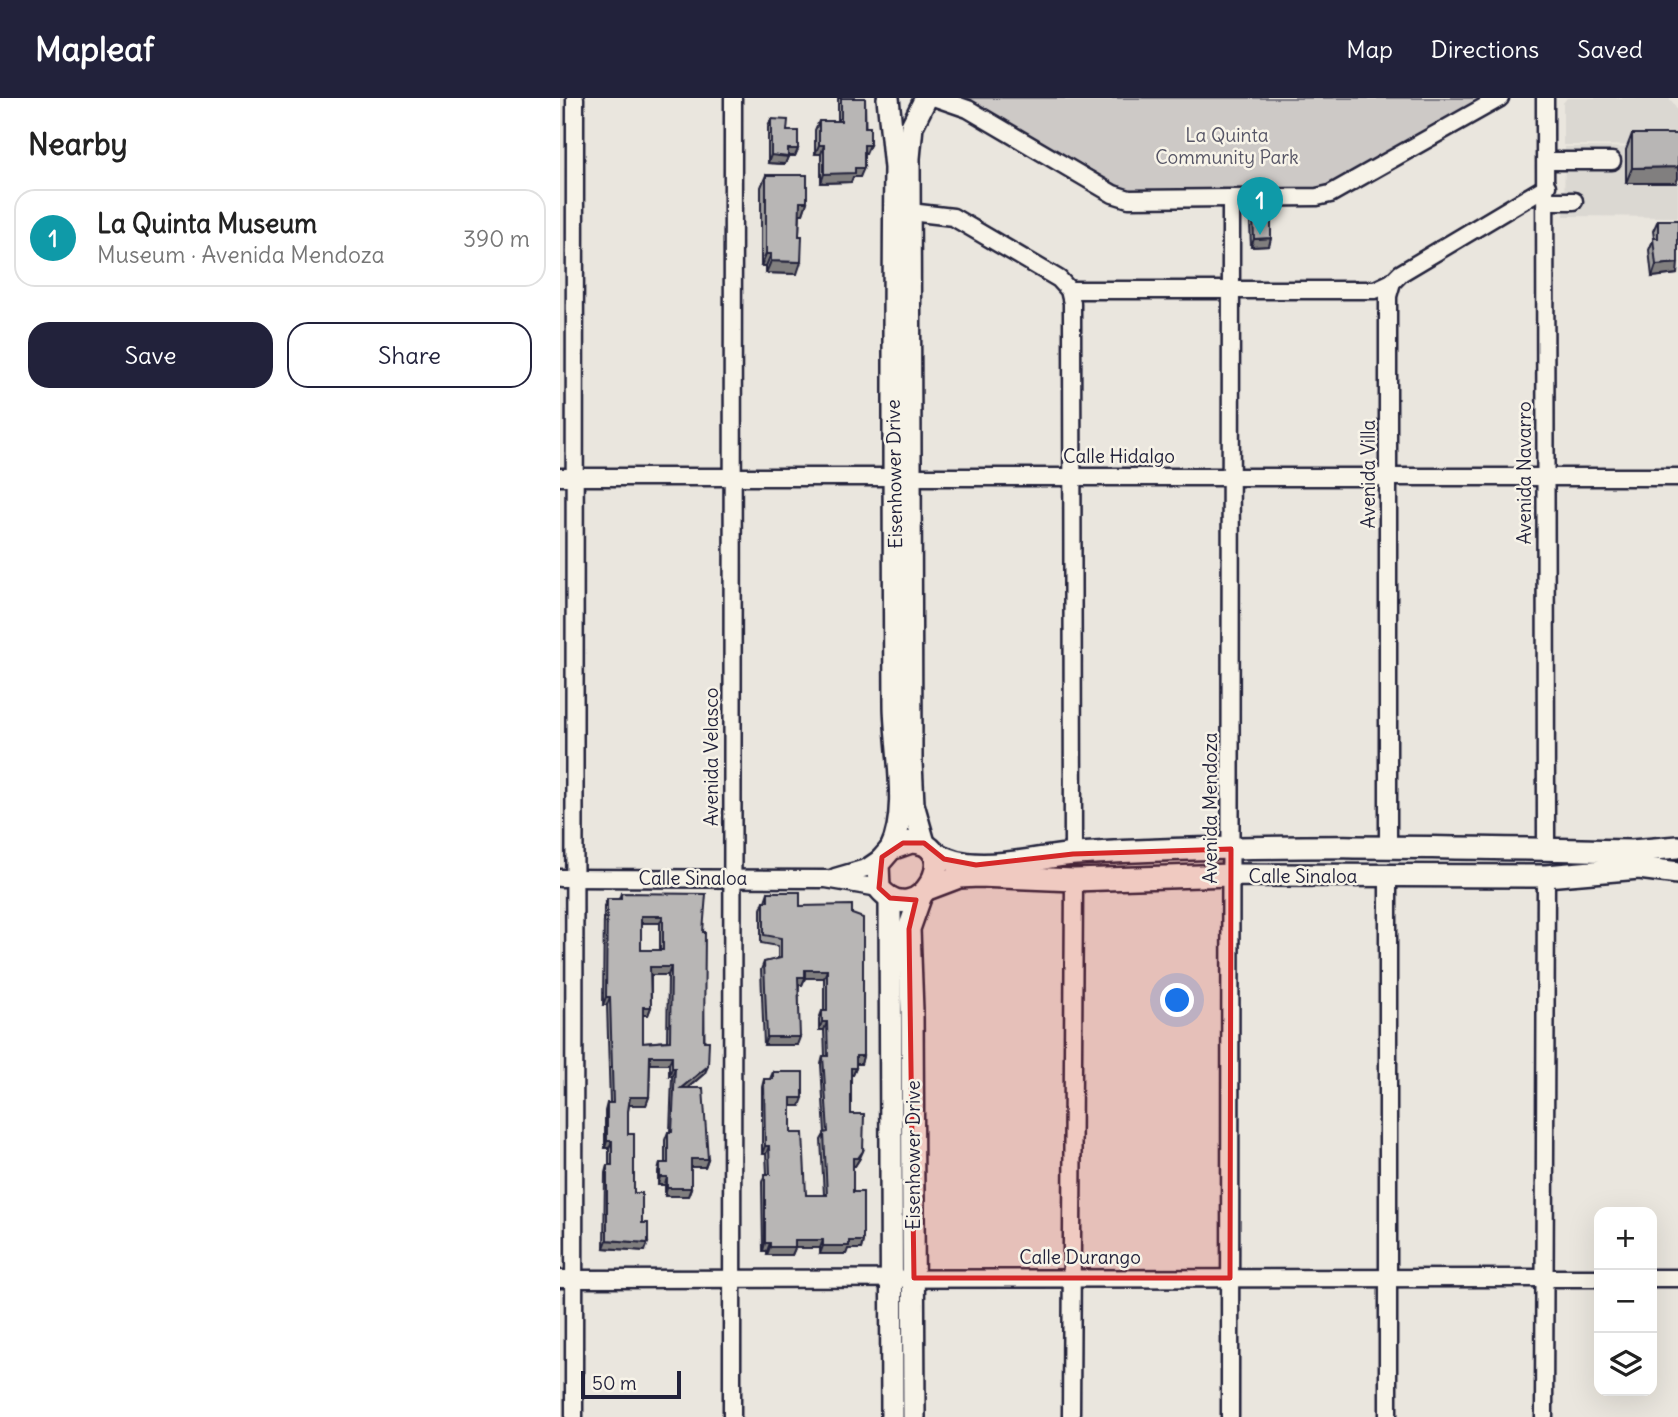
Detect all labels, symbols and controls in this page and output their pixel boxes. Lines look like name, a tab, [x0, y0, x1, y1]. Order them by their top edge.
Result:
text: Mapleaf	[35, 28, 154, 70]
text: Map	[1346, 34, 1393, 64]
text: Directions	[1431, 34, 1539, 64]
text: Saved	[1577, 34, 1643, 64]
park label: La Quinta Community Park	[1155, 123, 1299, 169]
text: Nearby	[28, 125, 128, 163]
pin: 1	[1237, 177, 1283, 235]
text: La Quinta Museum	[97, 207, 317, 240]
text: 1	[48, 224, 58, 253]
text: 390 m	[463, 224, 530, 253]
text: Museum · Avenida Mendoza	[97, 240, 385, 269]
button: Save	[28, 322, 273, 388]
button: Share	[287, 322, 532, 388]
street label: Eisenhower Drive	[881, 399, 907, 549]
street label: Avenida Navarro	[1512, 401, 1536, 545]
street label: Avenida Villa	[1356, 419, 1380, 528]
street label: Calle Hidalgo	[1063, 444, 1175, 468]
street label: Avenida Velasco	[699, 688, 723, 826]
street label: Avenida Mendoza	[1198, 732, 1222, 884]
street label: Calle Sinaloa	[1249, 864, 1358, 888]
street label: Calle Sinaloa	[639, 866, 748, 890]
your location	[1160, 983, 1194, 1017]
street label: Eisenhower Drive	[901, 1080, 925, 1230]
map controls	[1594, 1207, 1657, 1396]
button: +	[1594, 1207, 1657, 1270]
street label: Calle Durango	[1019, 1245, 1141, 1269]
button: −	[1594, 1270, 1657, 1333]
button: layers	[1594, 1333, 1657, 1396]
scale bar	[581, 1368, 681, 1400]
text: 50 m	[592, 1371, 637, 1395]

